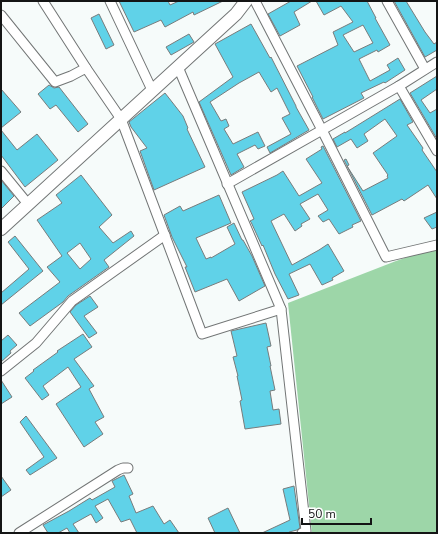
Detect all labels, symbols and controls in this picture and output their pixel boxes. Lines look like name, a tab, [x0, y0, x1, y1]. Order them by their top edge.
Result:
scale bar	[302, 500, 371, 526]
text: 50 m	[308, 506, 336, 522]

